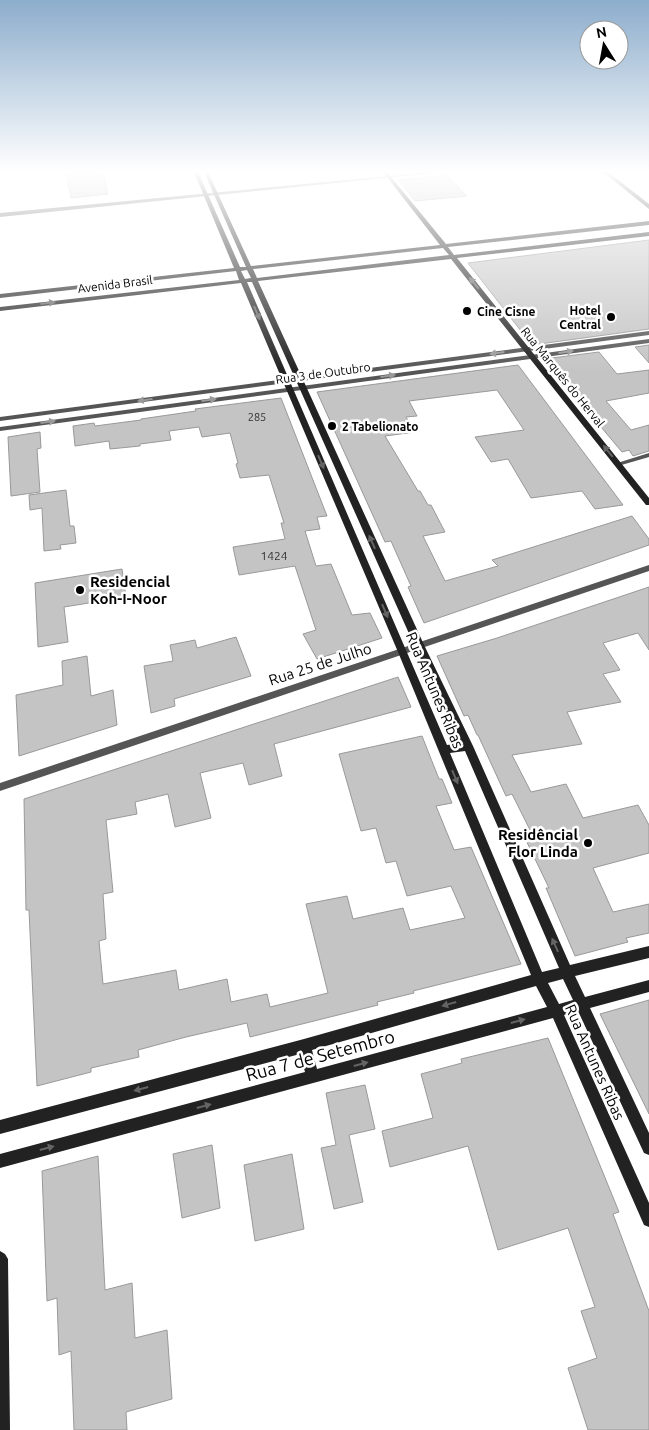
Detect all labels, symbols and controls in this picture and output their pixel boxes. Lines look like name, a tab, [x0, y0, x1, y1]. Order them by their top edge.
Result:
north arrow	[579, 20, 629, 70]
text: N	[595, 23, 608, 41]
street label: Avenida Brasil	[77, 273, 153, 295]
one-way arrow	[468, 277, 479, 290]
one-way arrow	[41, 299, 57, 307]
place label: Hotel Central	[559, 304, 601, 331]
marker: Cine Cisne	[461, 305, 473, 317]
place label: Cine Cisne	[477, 305, 535, 318]
one-way arrow	[253, 306, 261, 320]
marker: Hotel Central	[605, 311, 617, 323]
street label: Rua Marquês do Herval	[519, 325, 607, 429]
one-way arrow	[558, 347, 574, 355]
one-way arrow	[488, 349, 504, 357]
street label: Rua 3 de Outubro	[275, 360, 371, 386]
one-way arrow	[380, 372, 396, 380]
one-way arrow	[136, 396, 152, 404]
one-way arrow	[202, 396, 218, 404]
house number: 285	[248, 411, 266, 423]
one-way arrow	[41, 418, 57, 426]
marker: 2 Tabelionato	[326, 420, 338, 432]
place label: 2 Tabelionato	[342, 420, 419, 433]
one-way arrow	[602, 445, 613, 458]
one-way arrow	[318, 455, 326, 469]
one-way arrow	[368, 535, 376, 549]
house number: 1424	[260, 549, 288, 562]
place label: Residencial Koh-I-Noor	[90, 573, 171, 607]
marker: Residencial Koh-I-Noor	[74, 584, 86, 596]
one-way arrow	[382, 604, 390, 618]
street label: Rua Antunes Ribas	[403, 629, 467, 751]
street label: Rua 25 de Julho	[266, 639, 374, 689]
one-way arrow	[452, 770, 460, 784]
place label: Residêncial Flor Linda	[498, 826, 578, 860]
marker: Residêncial Flor Linda	[582, 837, 594, 849]
one-way arrow	[550, 938, 558, 952]
one-way arrow	[442, 1001, 457, 1009]
street label: Rua Antunes Ribas	[562, 1002, 628, 1122]
one-way arrow	[510, 1017, 525, 1025]
street label: Rua 7 de Setembro	[243, 1025, 397, 1085]
one-way arrow	[353, 1059, 368, 1067]
one-way arrow	[133, 1085, 148, 1093]
one-way arrow	[196, 1102, 212, 1110]
one-way arrow	[40, 1144, 55, 1152]

